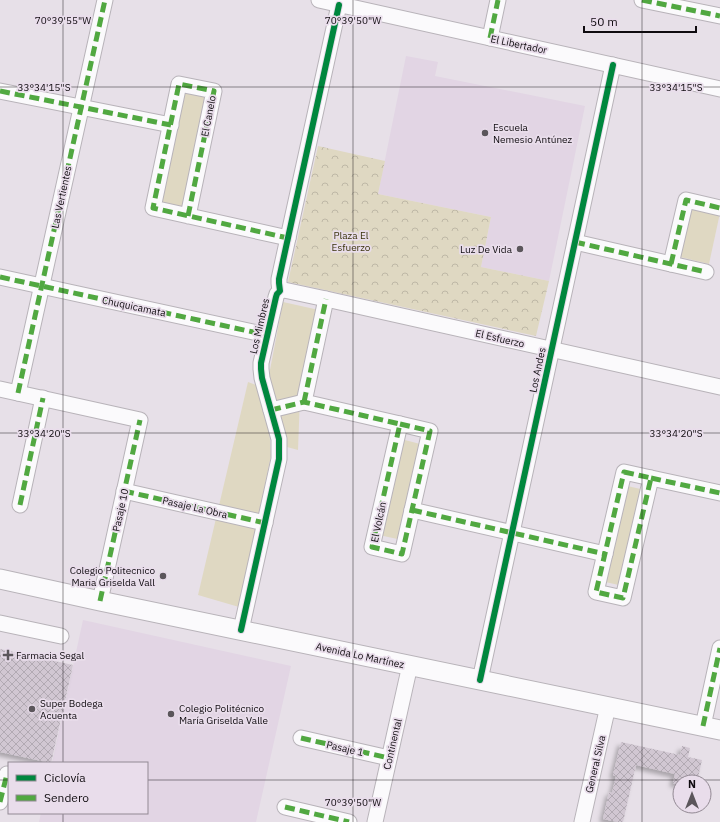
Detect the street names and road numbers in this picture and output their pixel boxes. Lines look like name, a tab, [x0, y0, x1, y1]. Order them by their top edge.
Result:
street label: El Libertador	[489, 32, 549, 57]
street label: El Canelo	[198, 94, 219, 138]
street label: Las Vertientes	[49, 165, 74, 230]
street label: Chuquicamata	[101, 293, 168, 320]
street label: Los Mimbres	[247, 297, 272, 355]
street label: El Esfuerzo	[474, 327, 526, 351]
street label: Los Andes	[526, 346, 549, 394]
street label: Pasaje 10	[110, 487, 131, 533]
street label: Pasaje La Obra	[161, 494, 229, 521]
street label: El Volcán	[368, 501, 389, 544]
street label: Avenida Lo Martínez	[315, 640, 406, 671]
street label: Continental	[380, 717, 405, 771]
street label: General Silva	[583, 733, 609, 794]
street label: Pasaje 1	[325, 738, 365, 759]

